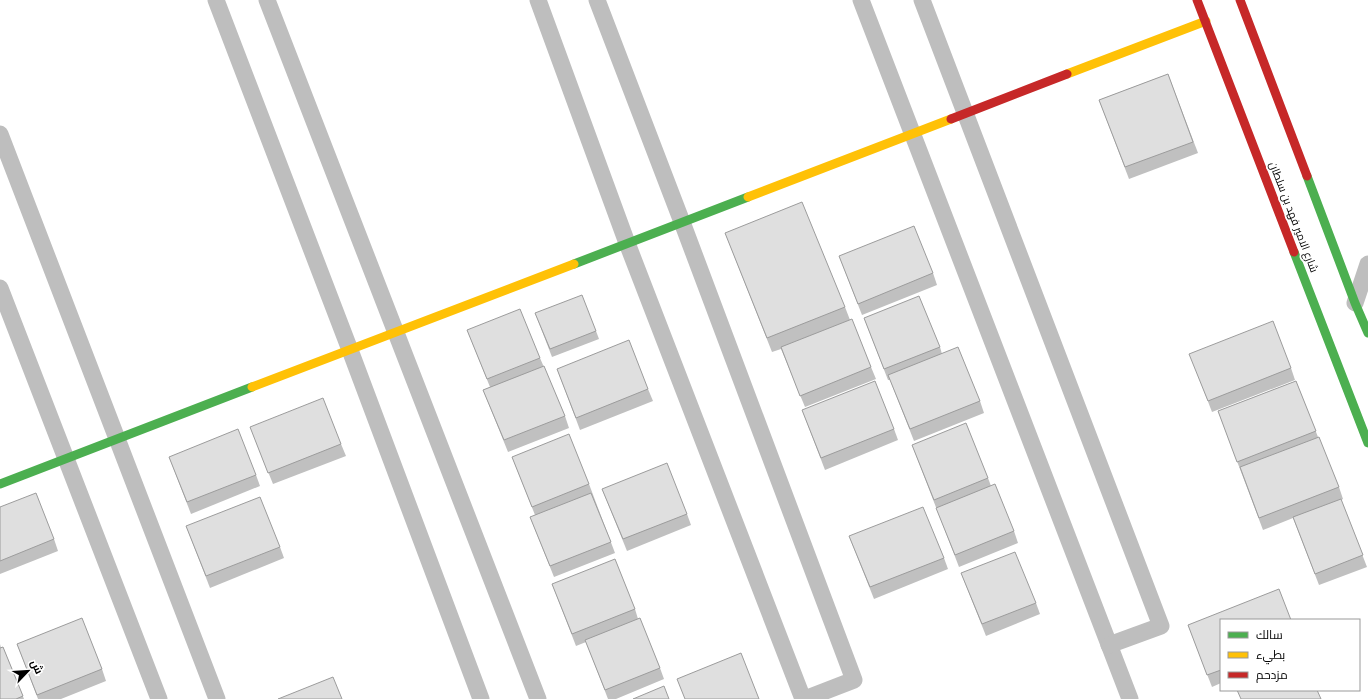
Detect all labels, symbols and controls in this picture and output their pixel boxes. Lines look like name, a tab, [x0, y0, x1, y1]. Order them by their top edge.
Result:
street label: شارع الامير فهد بن سلطان	[1265, 160, 1321, 275]
legend	[1220, 619, 1360, 691]
text: سالك	[1256, 628, 1283, 642]
text: بطيء	[1256, 648, 1285, 665]
north arrow	[8, 651, 48, 691]
text: ش	[28, 658, 45, 676]
text: مزدحم	[1256, 668, 1288, 683]

